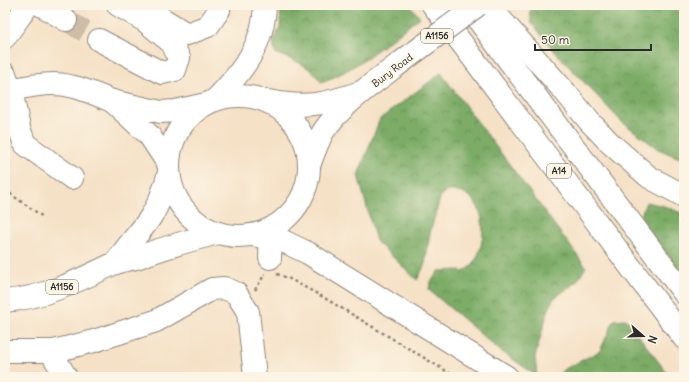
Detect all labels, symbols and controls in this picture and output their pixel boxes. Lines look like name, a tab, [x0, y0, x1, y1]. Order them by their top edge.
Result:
scale bar	[535, 26, 651, 52]
road number: A1156	[421, 29, 453, 43]
text: 50 m	[541, 32, 570, 47]
street label: Bury Road	[369, 51, 415, 90]
road number: A14	[547, 164, 571, 178]
road number: A1156	[46, 280, 78, 294]
north arrow	[623, 316, 663, 356]
text: N	[645, 333, 660, 345]

